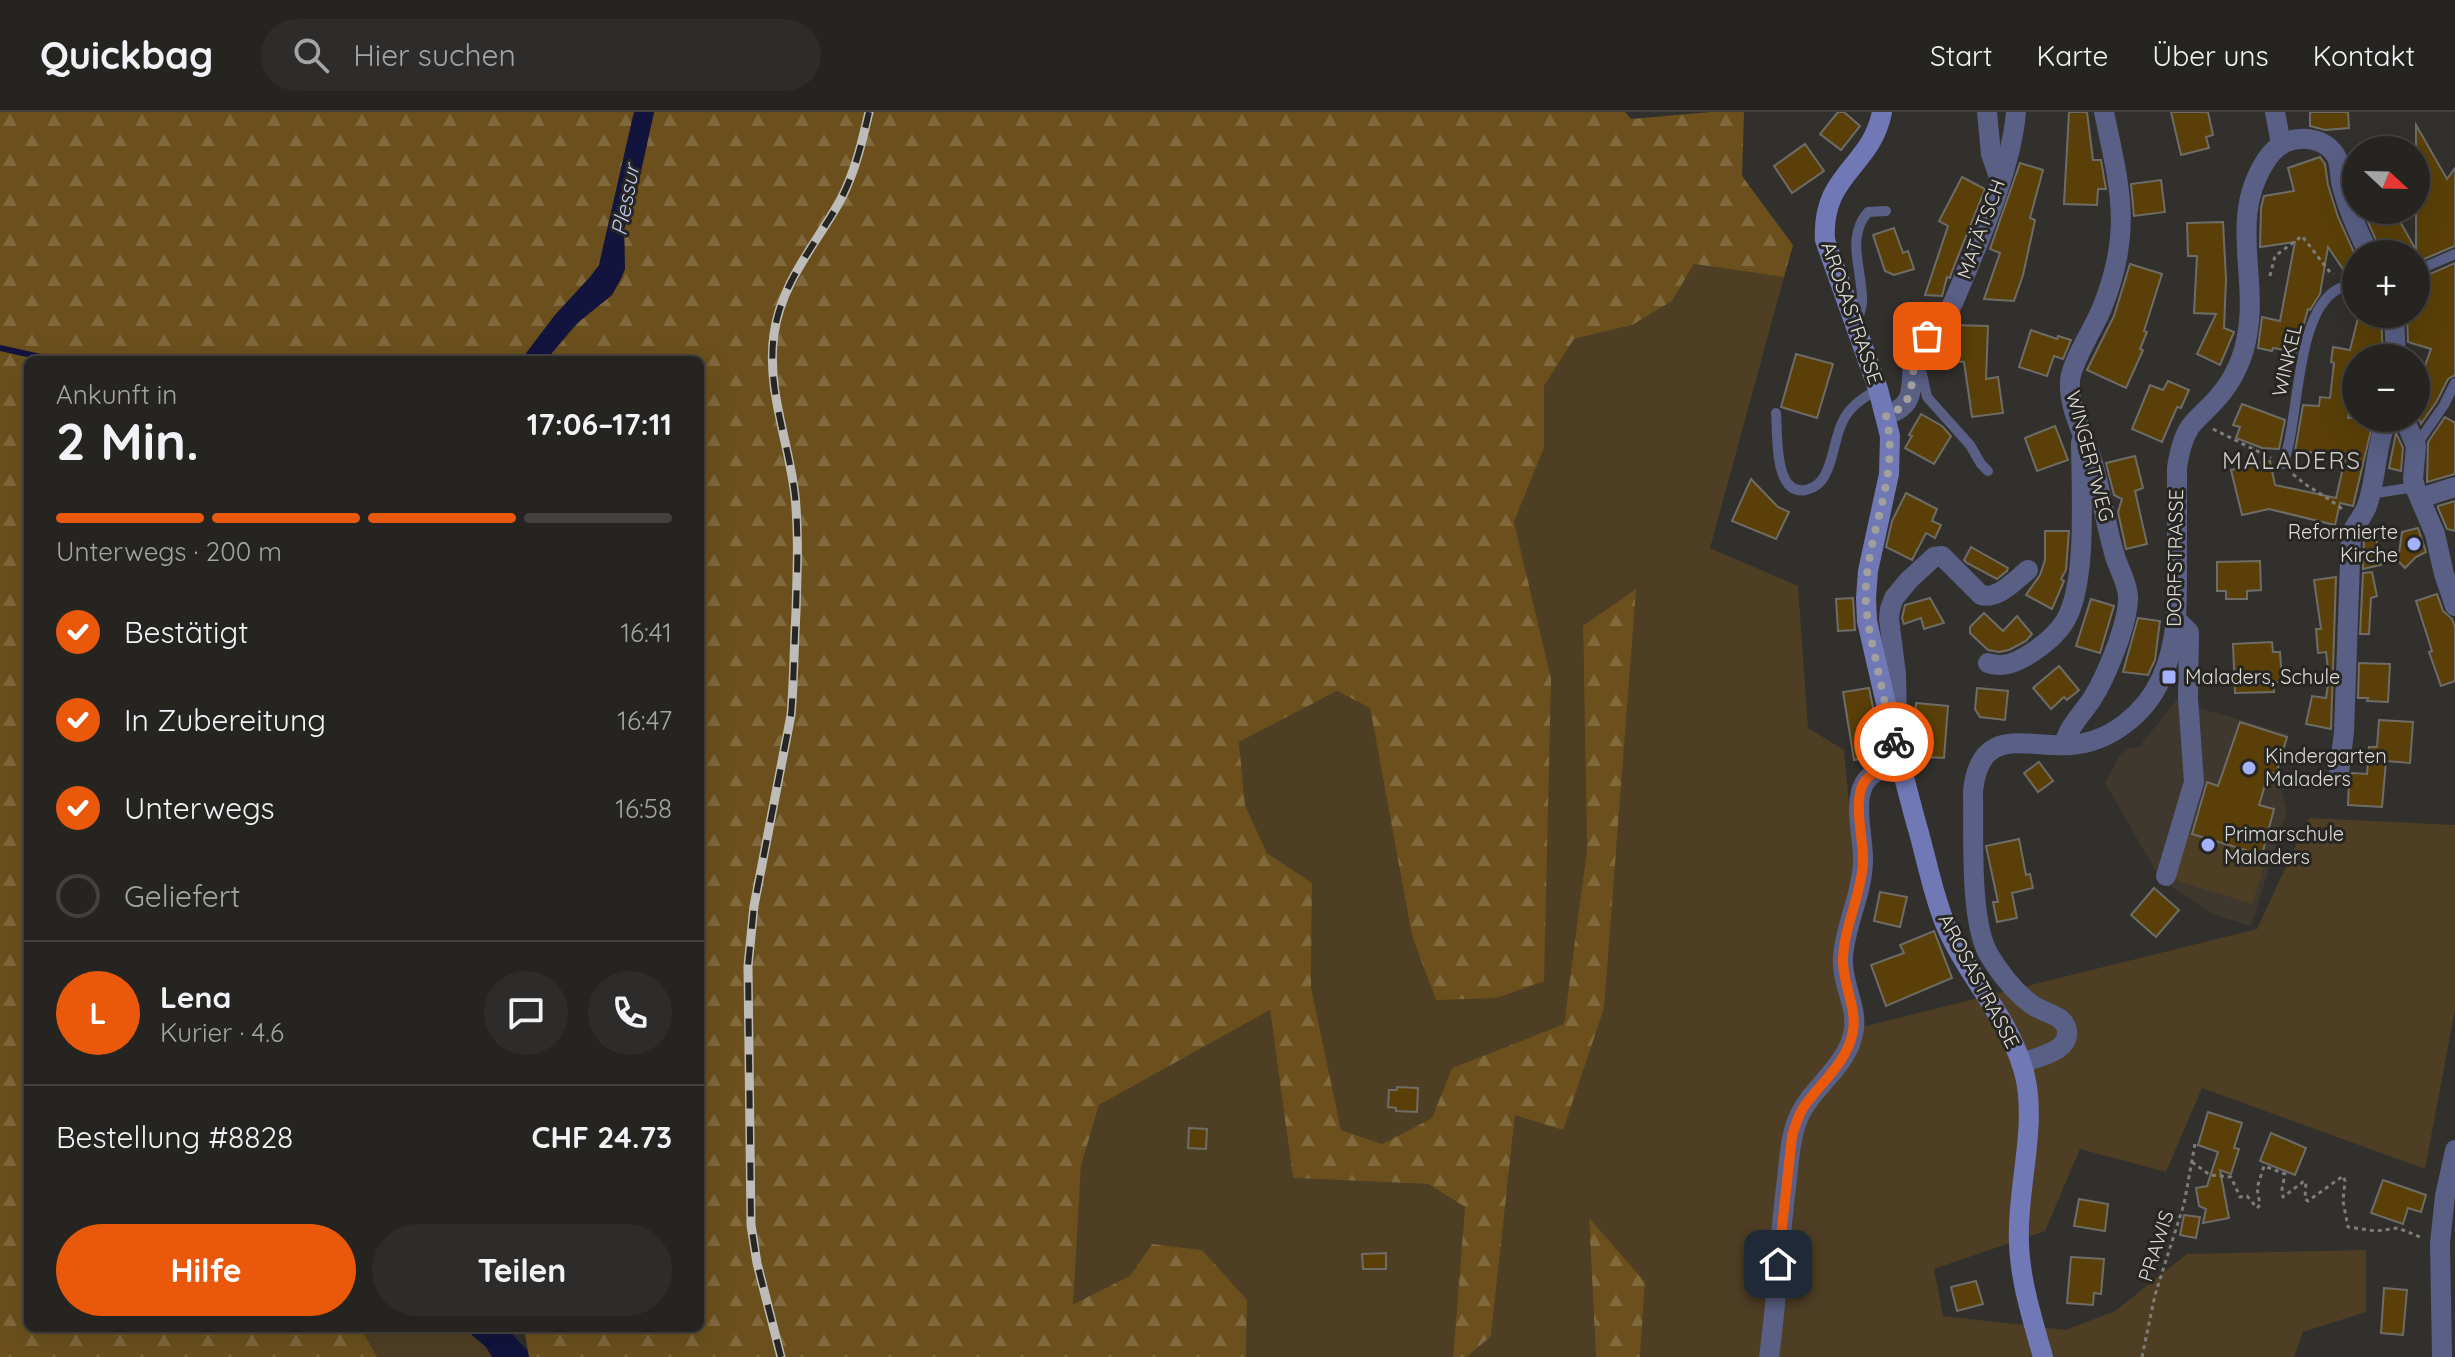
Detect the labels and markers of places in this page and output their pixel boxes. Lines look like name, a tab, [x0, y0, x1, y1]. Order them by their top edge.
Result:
pin	[1893, 302, 1961, 370]
place label: Reformierte Kirche	[2288, 519, 2398, 567]
marker: Reformierte Kirche	[2405, 535, 2423, 553]
place label: Maladers, Schule	[2185, 664, 2340, 689]
marker: Maladers, Schule	[2160, 668, 2178, 686]
place label: Kindergarten Maladers	[2265, 743, 2387, 791]
marker: Kindergarten Maladers	[2240, 759, 2258, 777]
place label: Primarschule Maladers	[2224, 821, 2344, 869]
marker: Primarschule Maladers	[2199, 836, 2217, 854]
pin	[1744, 1230, 1812, 1298]

